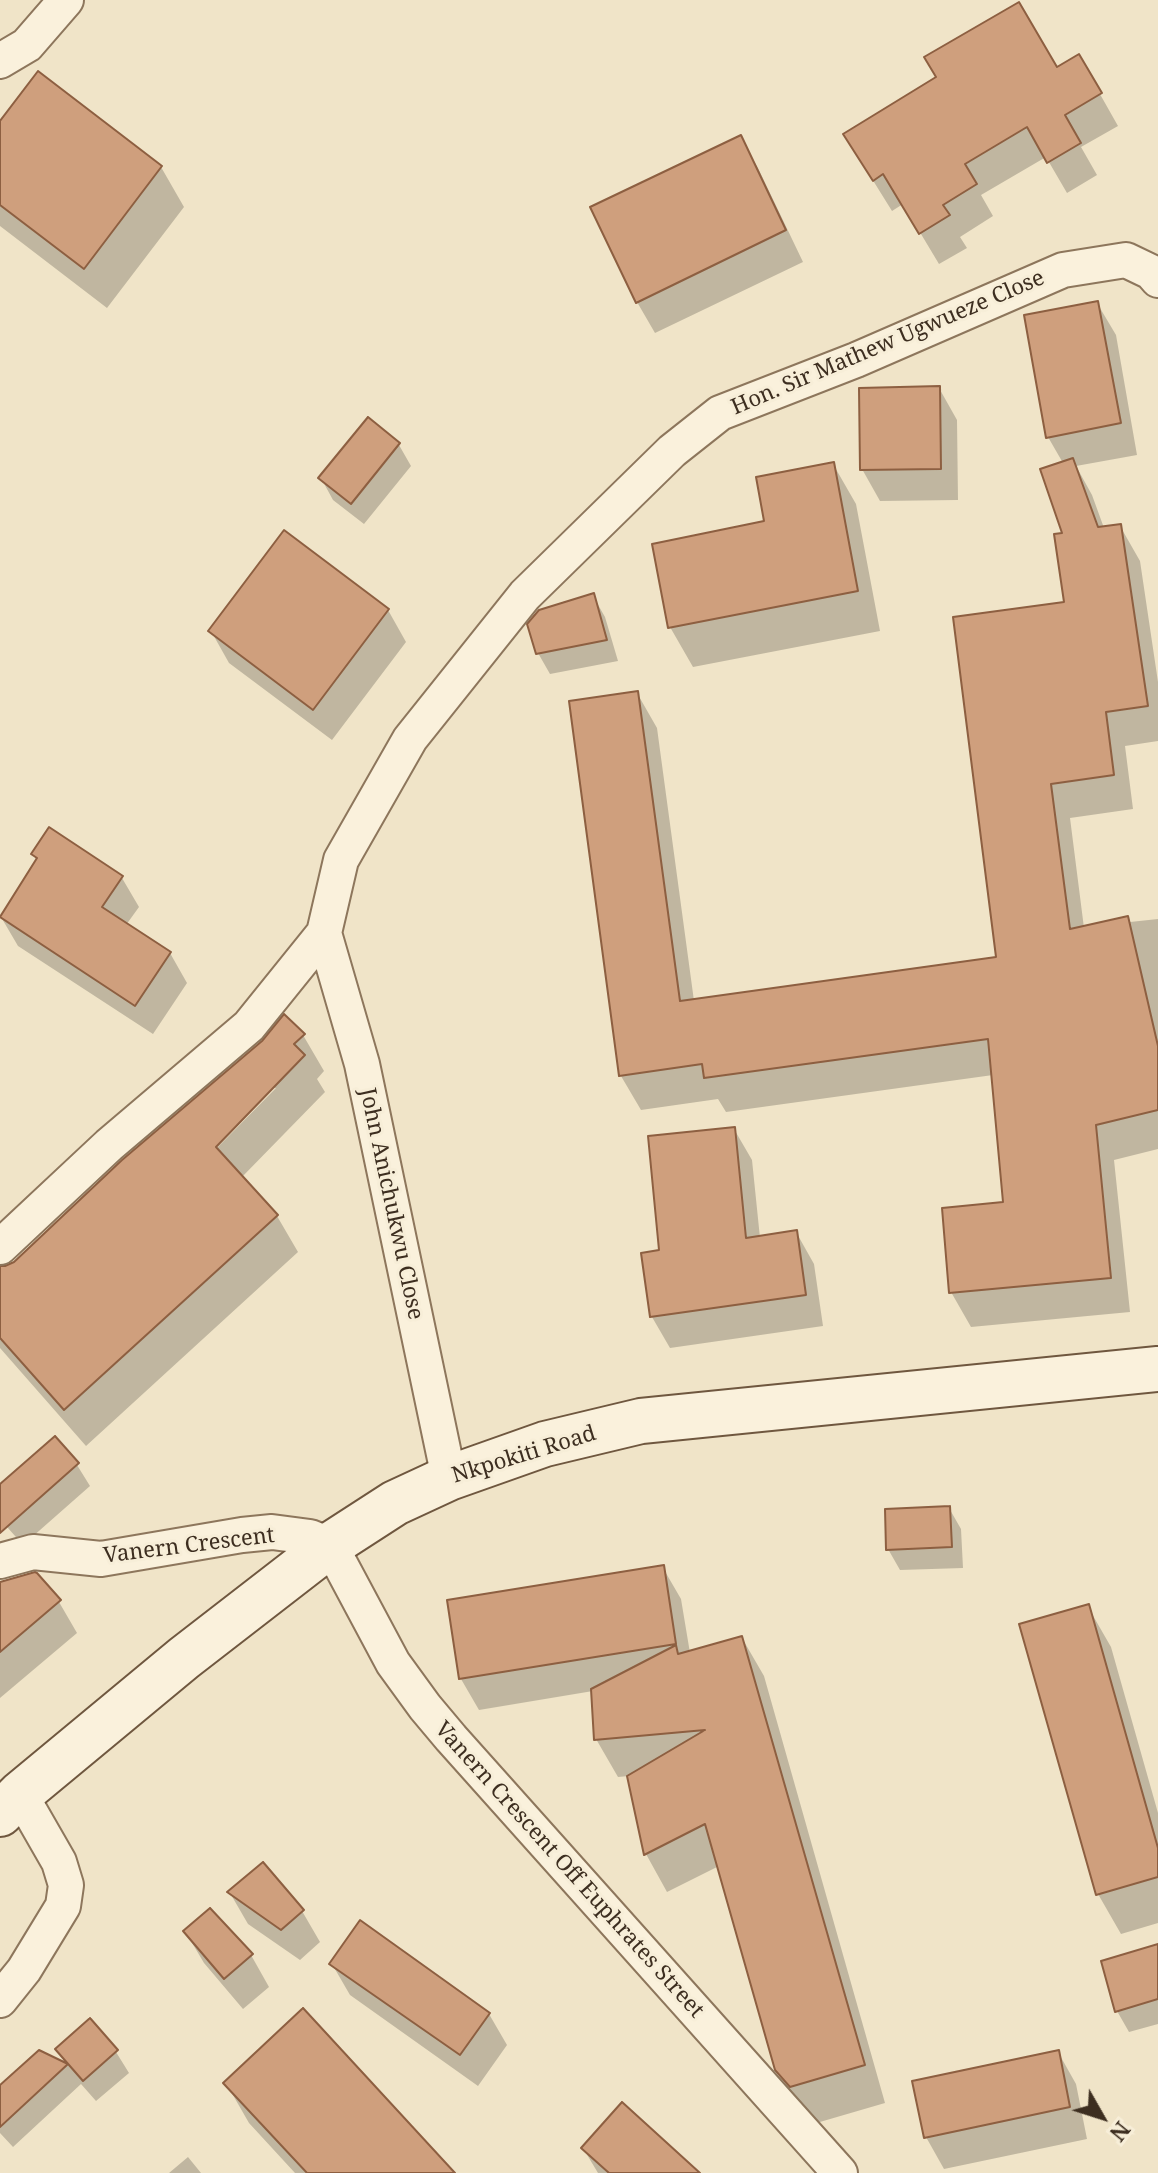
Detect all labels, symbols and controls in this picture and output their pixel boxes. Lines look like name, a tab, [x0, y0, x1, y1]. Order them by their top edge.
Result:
street label: Hon. Sir Mathew Ugwueze Close	[727, 265, 1049, 421]
street label: John Anichukwu Close	[354, 1086, 428, 1322]
street label: Nkpokiti Road	[449, 1421, 599, 1489]
street label: Vanern Crescent	[102, 1522, 276, 1570]
street label: Vanern Crescent Off Euphrates Street	[429, 1716, 709, 2024]
north arrow	[1062, 2077, 1142, 2157]
text: N	[1104, 2116, 1138, 2148]

